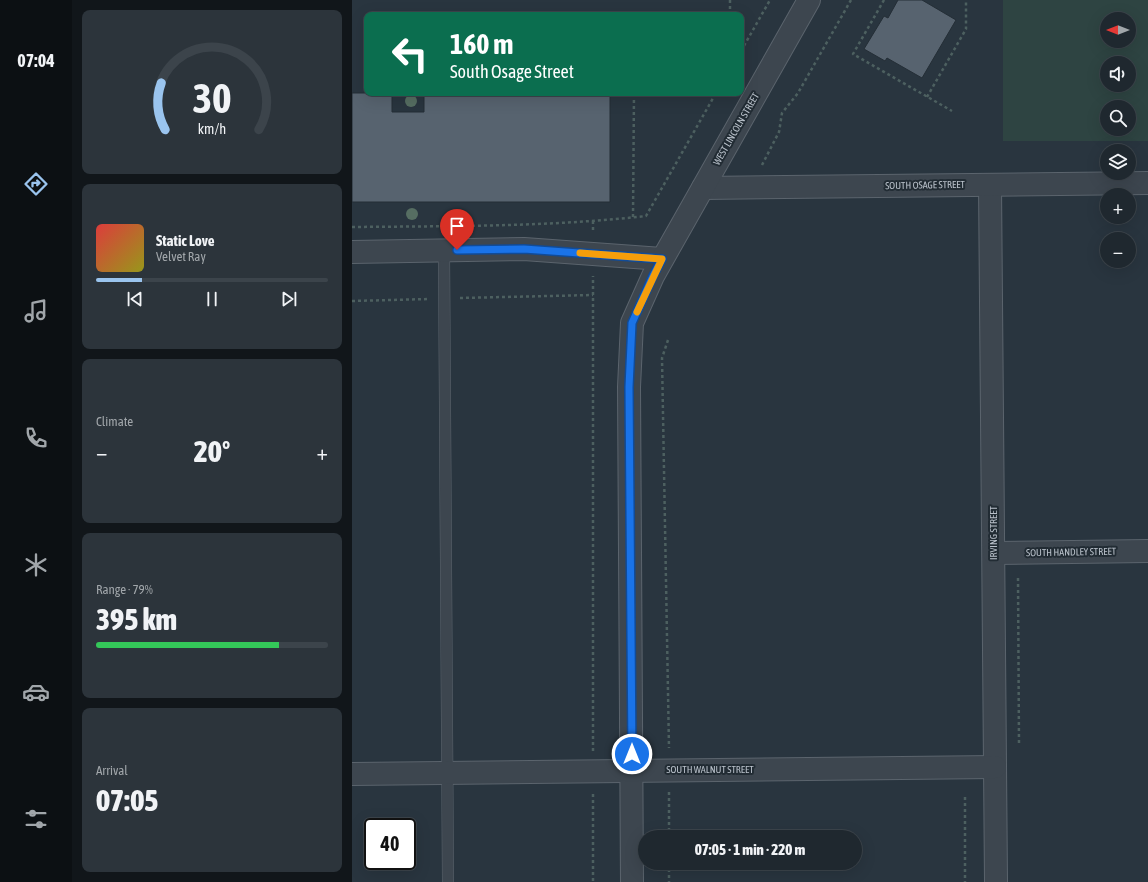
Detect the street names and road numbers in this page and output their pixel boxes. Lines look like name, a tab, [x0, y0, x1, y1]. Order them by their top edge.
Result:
street label: WEST LINCOLN STREET	[711, 90, 761, 167]
street label: SOUTH OSAGE STREET	[885, 179, 966, 191]
street label: IRVING STREET	[988, 505, 999, 560]
street label: SOUTH HANDLEY STREET	[1026, 546, 1117, 558]
street label: SOUTH WALNUT STREET	[666, 764, 754, 775]

